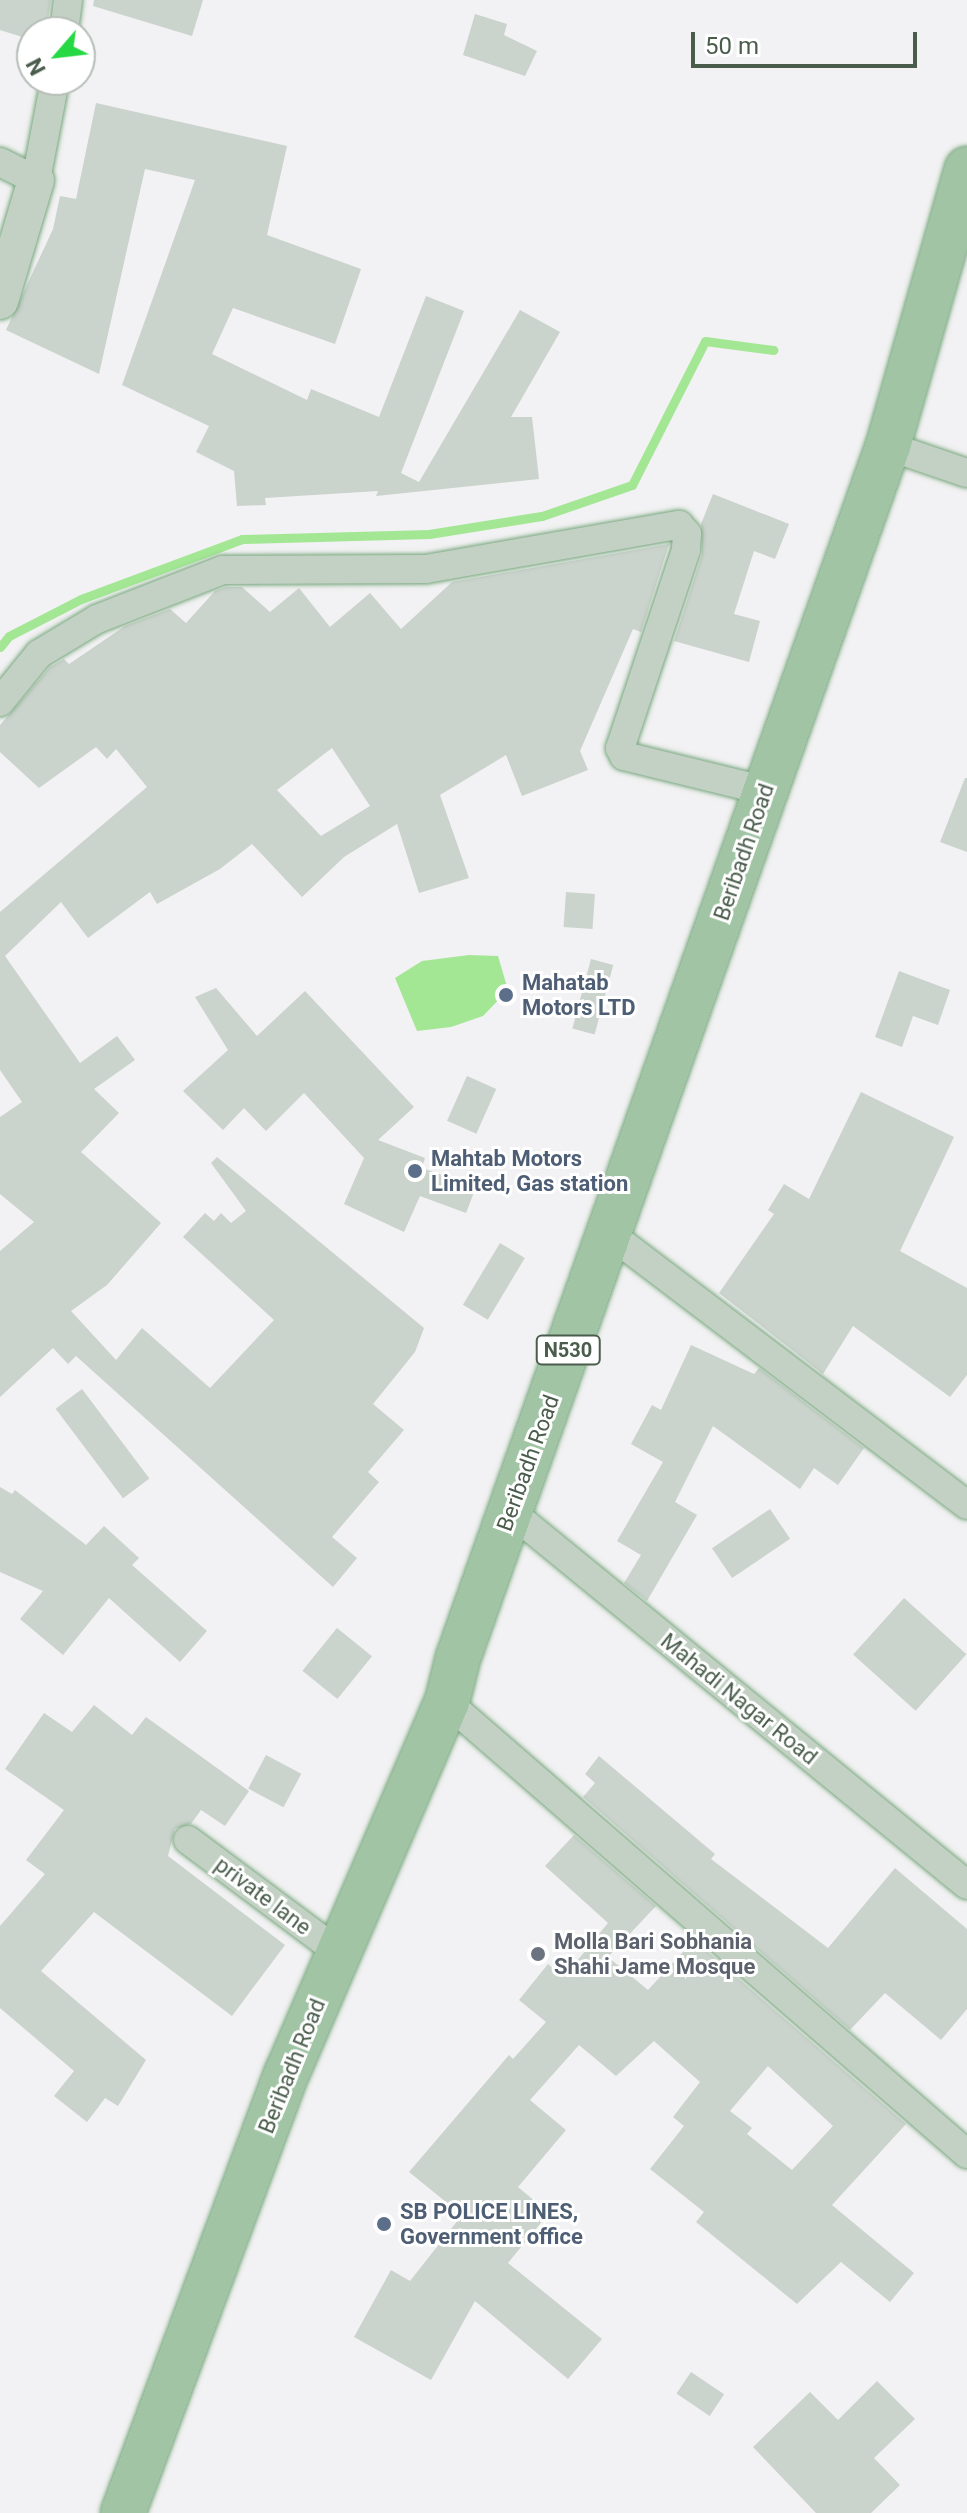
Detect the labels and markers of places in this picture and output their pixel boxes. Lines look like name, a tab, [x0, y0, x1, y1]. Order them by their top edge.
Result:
place label: Mahatab Motors LTD	[522, 969, 635, 1020]
marker: Mahatab Motors LTD	[497, 986, 515, 1004]
place label: Mahtab Motors Limited, Gas station	[431, 1145, 628, 1196]
marker: Mahtab Motors Limited, Gas station	[406, 1162, 424, 1180]
place label: Molla Bari Sobhania Shahi Jame Mosque	[554, 1928, 755, 1980]
marker: Molla Bari Sobhania Shahi Jame Mosque	[529, 1945, 547, 1963]
place label: SB POLICE LINES, Government office	[400, 2198, 583, 2250]
marker: SB POLICE LINES, Government office	[375, 2215, 393, 2233]

